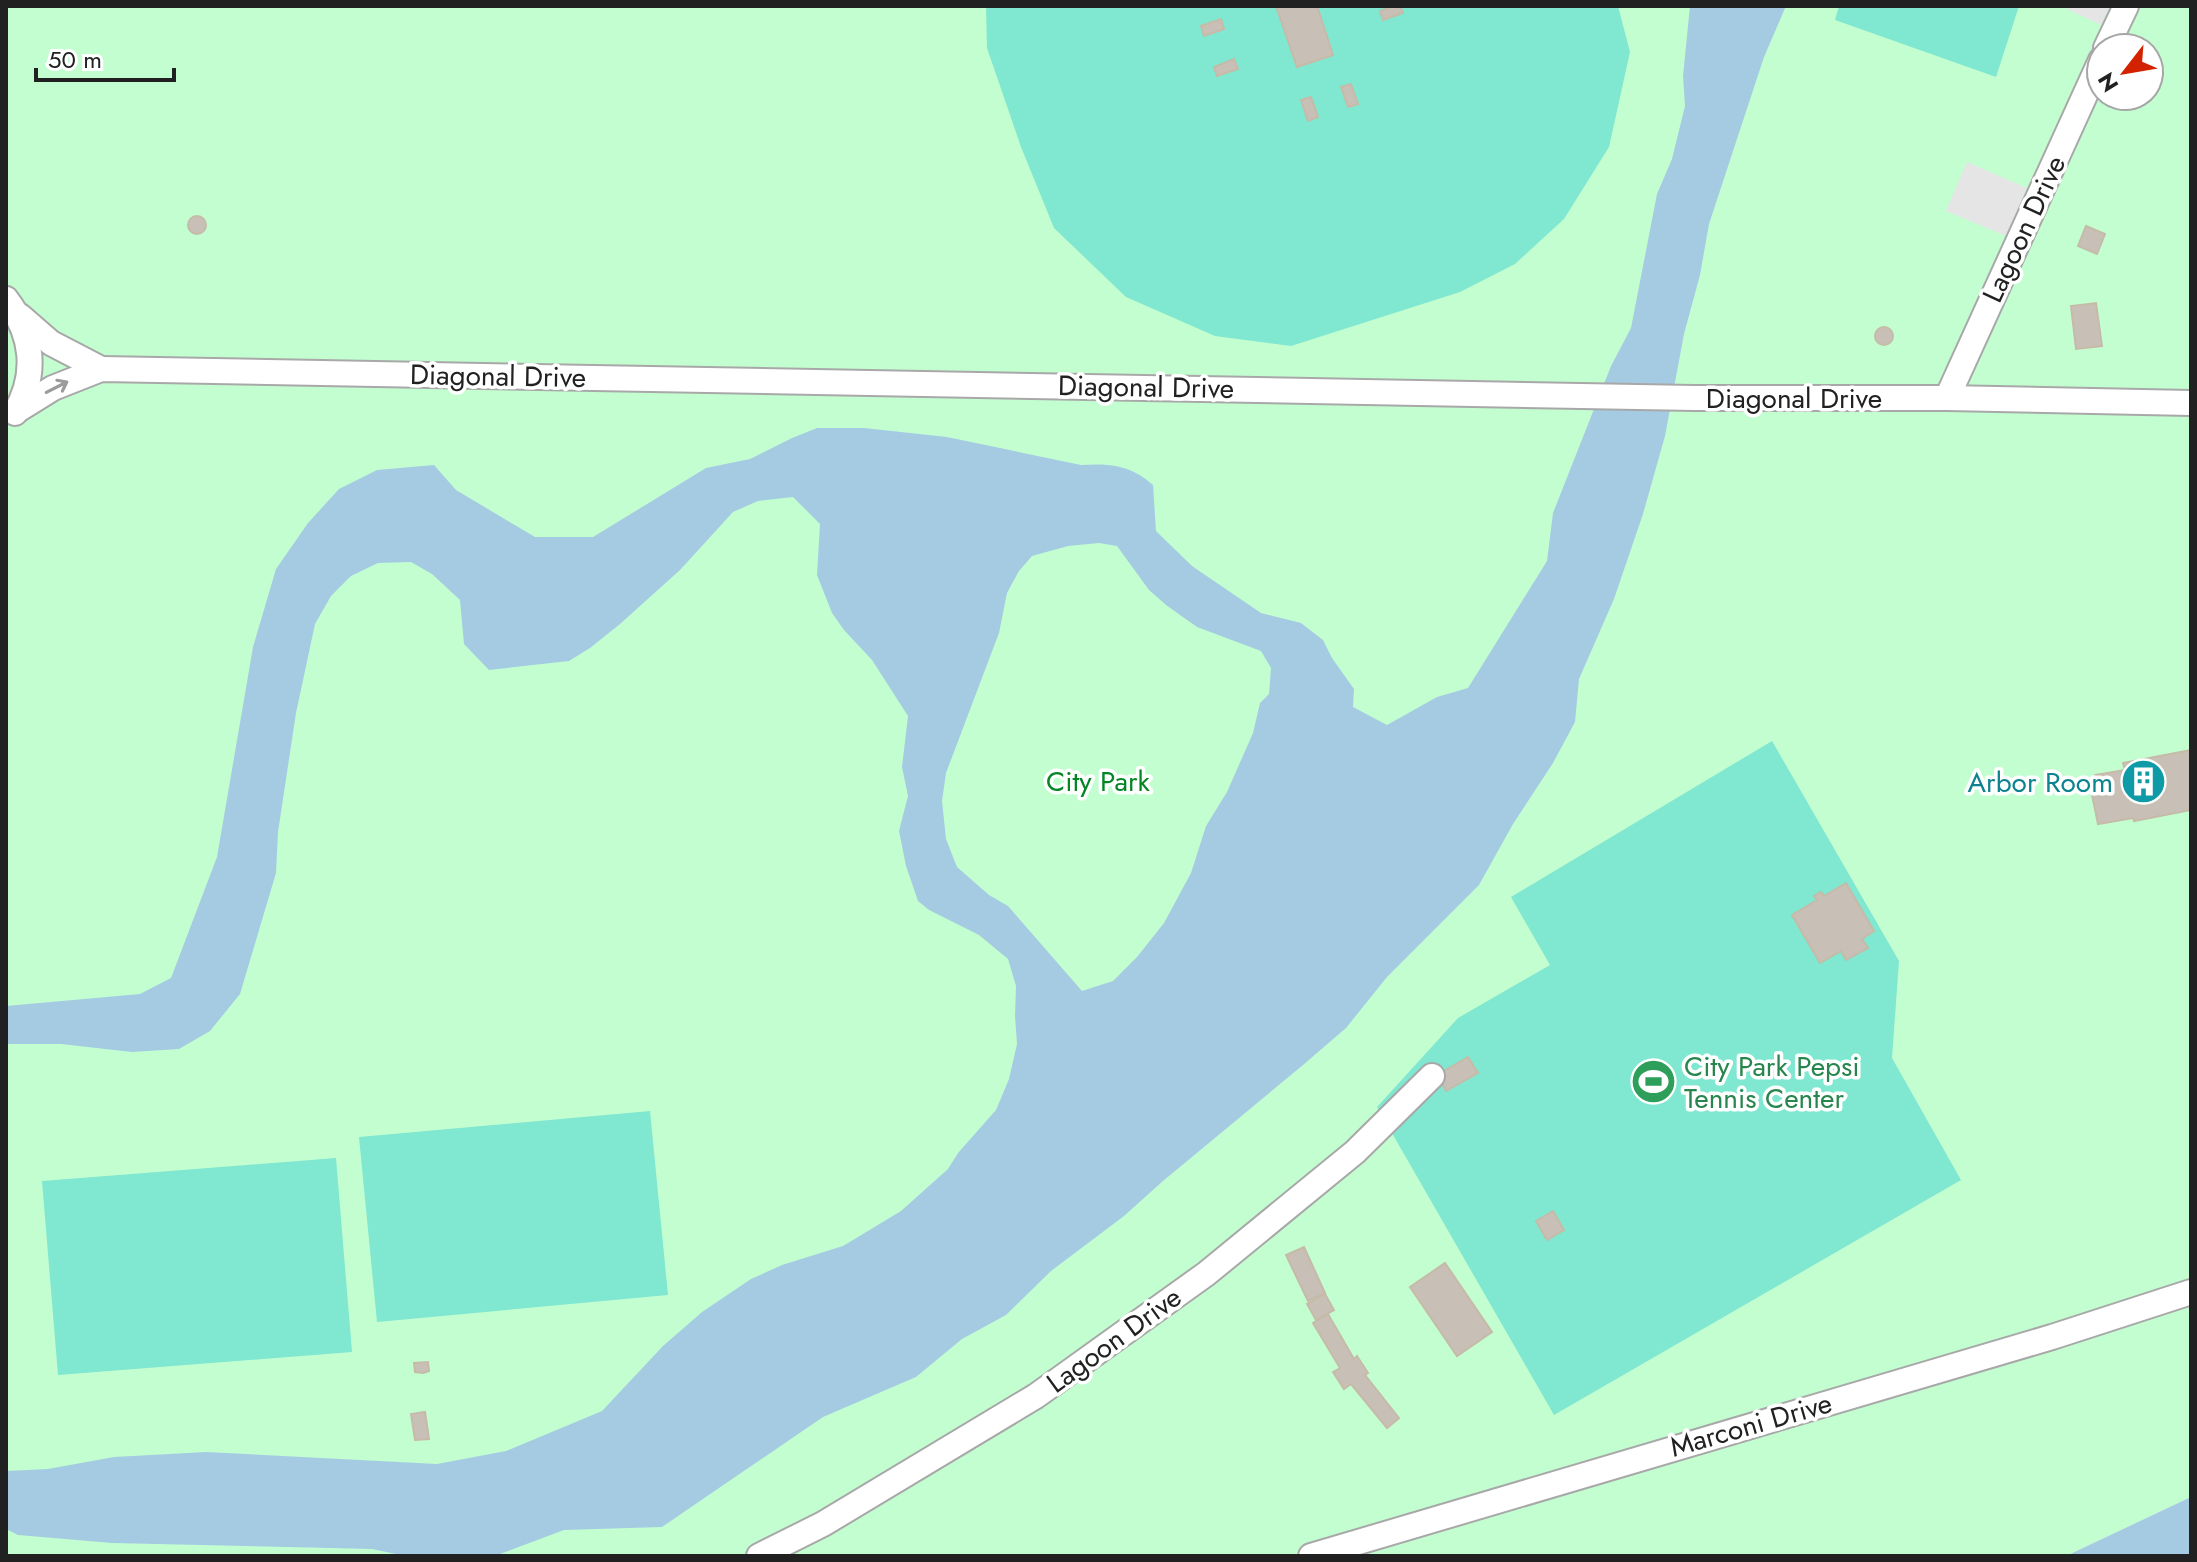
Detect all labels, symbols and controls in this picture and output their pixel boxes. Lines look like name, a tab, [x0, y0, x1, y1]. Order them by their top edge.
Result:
scale bar	[36, 32, 174, 82]
north arrow	[2085, 32, 2165, 112]
text: 50 m	[48, 42, 102, 77]
text: N	[2090, 67, 2126, 98]
street label: Lagoon Drive	[1972, 149, 2076, 309]
street label: Diagonal Drive	[410, 354, 586, 398]
street label: Diagonal Drive	[1058, 365, 1234, 409]
one-way arrow	[44, 378, 68, 394]
street label: Diagonal Drive	[1706, 378, 1882, 419]
building icon: Arbor Room	[2120, 758, 2168, 806]
park label: City Park	[1046, 761, 1151, 802]
place label: Arbor Room	[1968, 762, 2113, 803]
place label: City Park Pepsi Tennis Center	[1684, 1046, 1860, 1119]
sports icon: City Park Pepsi Tennis Center	[1629, 1058, 1677, 1106]
street label: Lagoon Drive	[1038, 1277, 1190, 1403]
street label: Marconi Drive	[1665, 1382, 1837, 1468]

